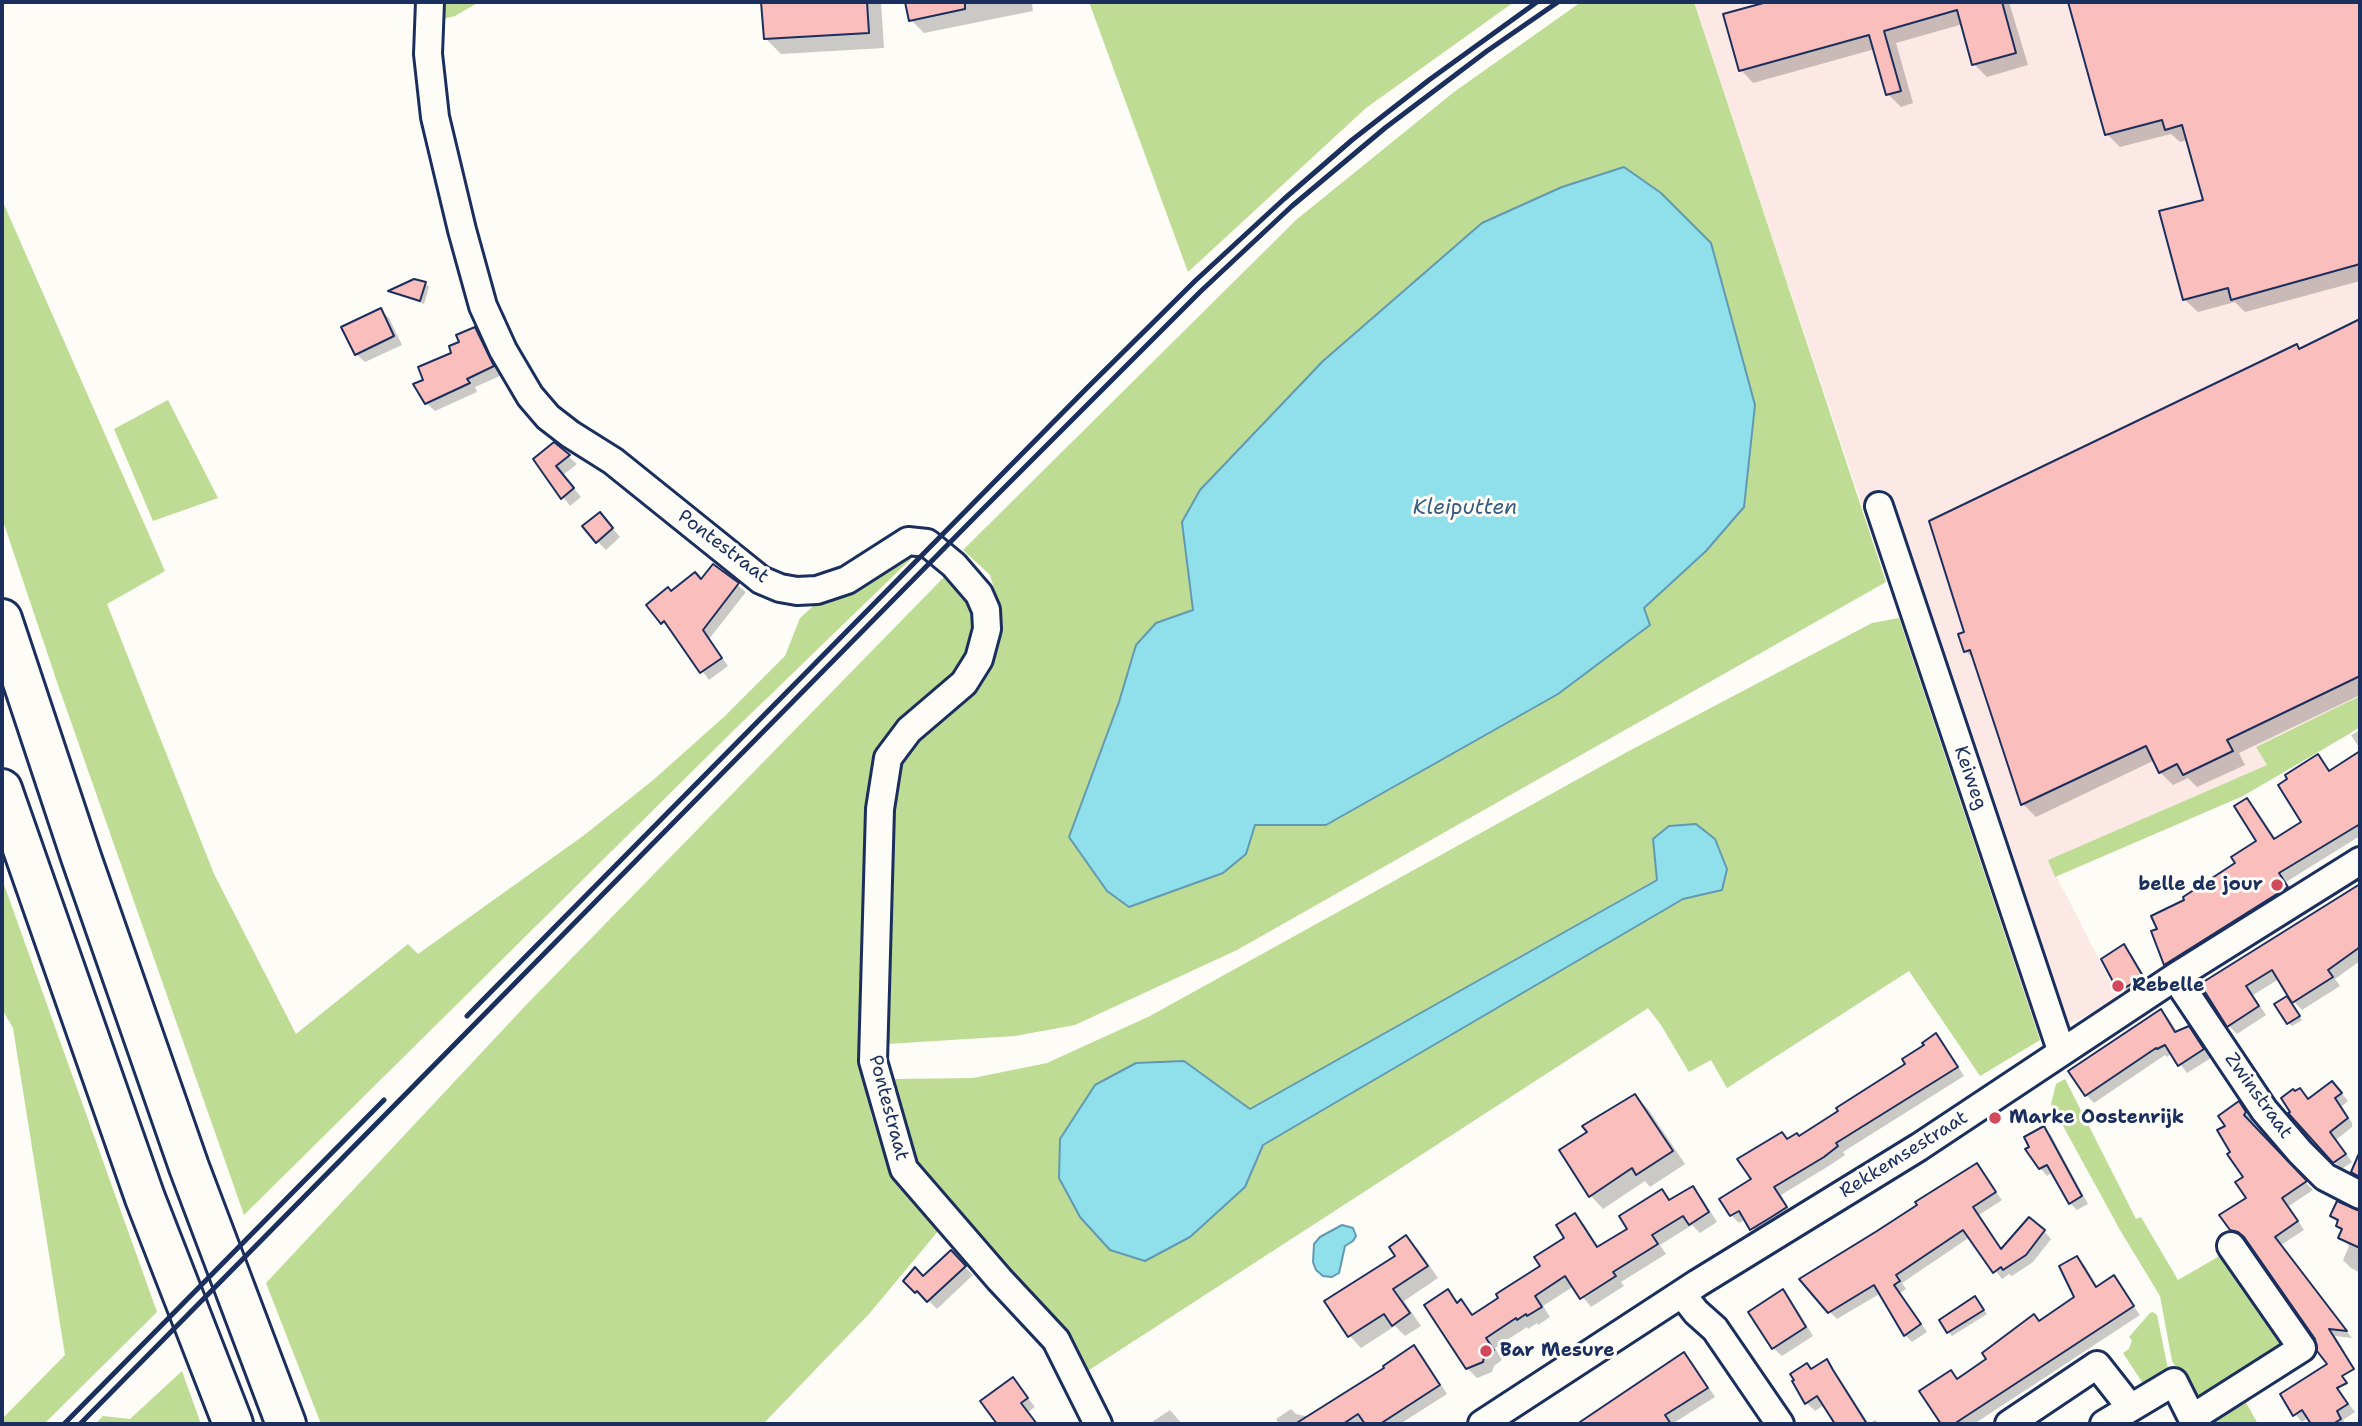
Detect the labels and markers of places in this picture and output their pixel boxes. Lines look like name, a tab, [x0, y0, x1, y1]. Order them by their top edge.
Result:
place label: belle de jour	[2138, 874, 2263, 896]
marker: belle de jour	[2269, 877, 2285, 893]
place label: Rebelle	[2132, 975, 2204, 997]
marker: Rebelle	[2110, 978, 2126, 994]
place label: Marke Oostenrijk	[2009, 1107, 2184, 1129]
marker: Marke Oostenrijk	[1987, 1110, 2003, 1126]
place label: Bar Mesure	[1500, 1340, 1615, 1362]
marker: Bar Mesure	[1478, 1343, 1494, 1359]

